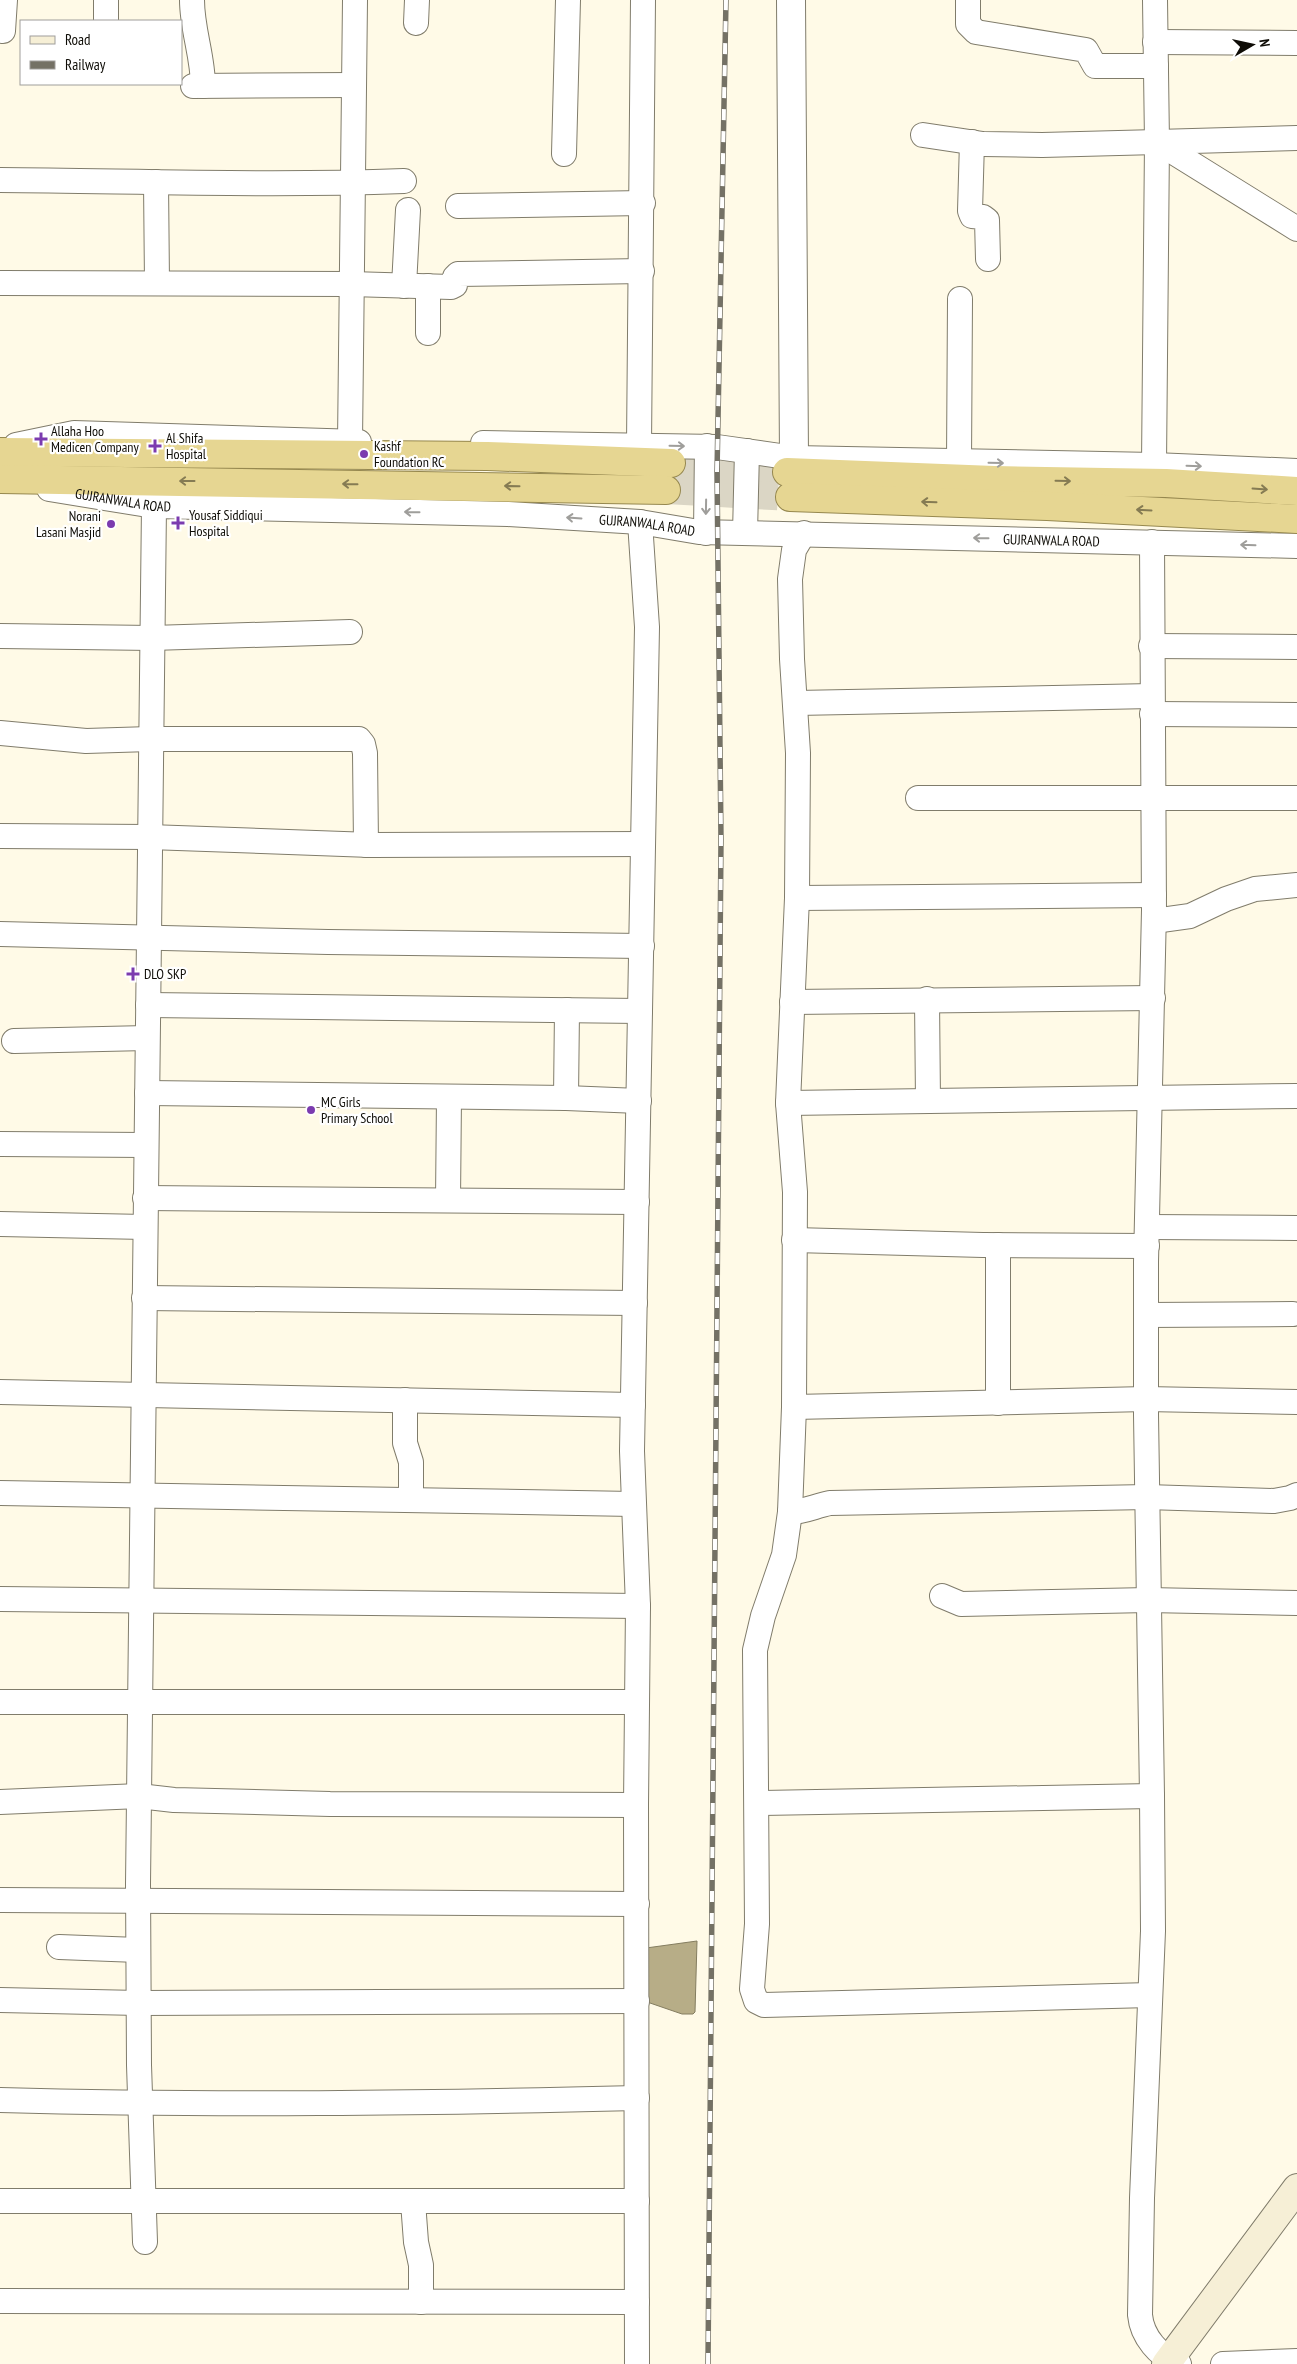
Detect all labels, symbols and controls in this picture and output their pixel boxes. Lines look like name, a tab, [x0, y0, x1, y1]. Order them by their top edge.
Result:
legend	[20, 20, 182, 85]
north arrow	[1227, 20, 1277, 70]
text: Road	[65, 30, 91, 49]
text: N	[1255, 38, 1274, 48]
text: Railway	[65, 55, 106, 74]
place label: Allaha Hoo Medicen Company	[51, 422, 139, 456]
place label: Al Shifa Hospital	[166, 429, 207, 463]
marker: Allaha Hoo Medicen Company	[35, 433, 47, 445]
place label: Kashf Foundation RC	[374, 437, 445, 471]
marker: Al Shifa Hospital	[148, 439, 162, 453]
one-way arrow	[669, 441, 685, 450]
marker: Kashf Foundation RC	[358, 448, 370, 460]
one-way arrow	[988, 458, 1004, 468]
one-way arrow	[1185, 462, 1201, 471]
one-way arrow	[180, 476, 196, 486]
one-way arrow	[1054, 476, 1071, 486]
one-way arrow	[342, 479, 358, 488]
one-way arrow	[505, 481, 521, 491]
street label: GUJRANWALA ROAD	[74, 484, 171, 515]
one-way arrow	[1252, 484, 1268, 493]
one-way arrow	[921, 497, 937, 506]
one-way arrow	[701, 498, 711, 515]
one-way arrow	[1136, 505, 1152, 515]
place label: Yousaf Siddiqui Hospital	[189, 506, 263, 540]
place label: Norani Lasani Masjid	[36, 507, 101, 541]
one-way arrow	[404, 507, 420, 517]
street label: GUJRANWALA ROAD	[599, 511, 696, 540]
one-way arrow	[567, 513, 583, 522]
marker: Yousaf Siddiqui Hospital	[171, 516, 185, 530]
marker: Norani Lasani Masjid	[105, 518, 117, 530]
street label: GUJRANWALA ROAD	[1003, 530, 1100, 550]
one-way arrow	[973, 533, 990, 543]
one-way arrow	[1241, 540, 1257, 550]
place label: DLO SKP	[144, 965, 186, 983]
marker: DLO SKP	[126, 967, 140, 981]
place label: MC Girls Primary School	[321, 1093, 393, 1127]
marker: MC Girls Primary School	[305, 1104, 317, 1116]

